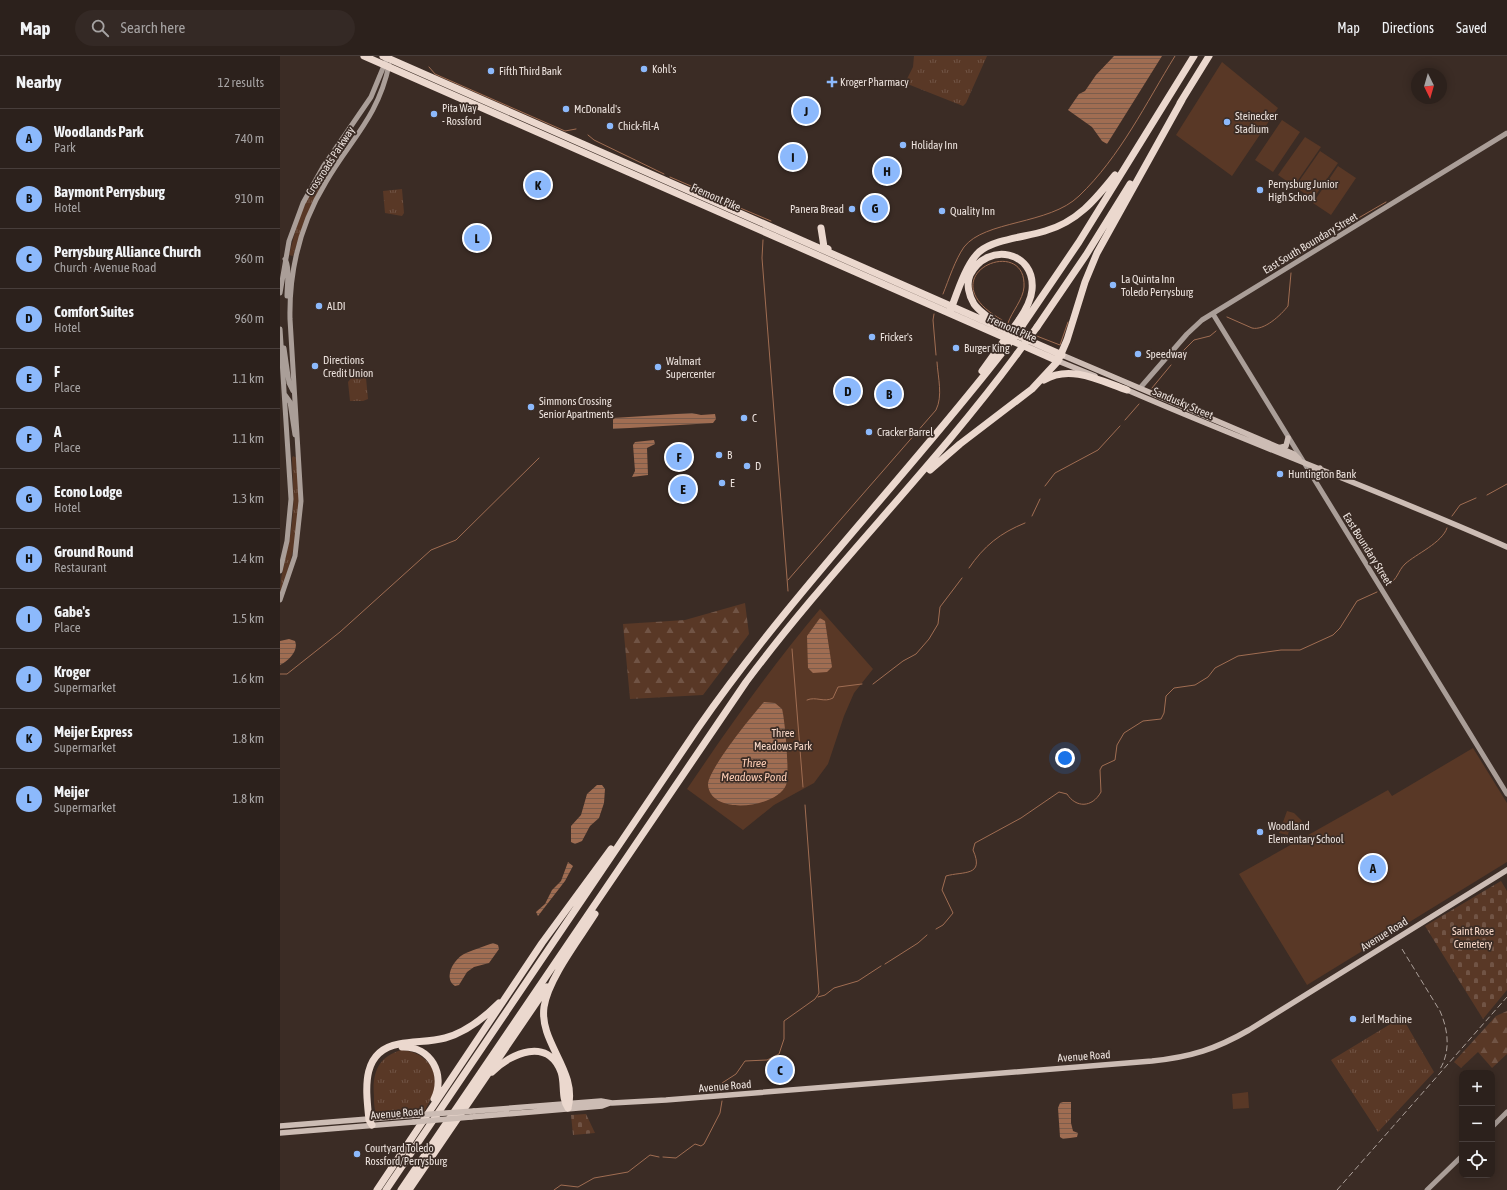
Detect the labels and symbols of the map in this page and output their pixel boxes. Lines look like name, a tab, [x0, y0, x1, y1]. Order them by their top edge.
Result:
place label: Kohl's	[652, 63, 676, 75]
marker: Kohl's	[639, 64, 649, 74]
place label: Fifth Third Bank	[499, 65, 562, 77]
marker: Fifth Third Bank	[486, 66, 496, 76]
north arrow	[1411, 68, 1447, 104]
place label: Kroger Pharmacy	[840, 76, 909, 88]
marker: Kroger Pharmacy	[827, 77, 837, 87]
pin: J	[793, 96, 819, 126]
place label: Pita Way - Rossford	[442, 102, 481, 127]
place label: McDonald's	[574, 103, 621, 115]
marker: McDonald's	[561, 104, 571, 114]
marker: Pita Way - Rossford	[429, 109, 439, 119]
place label: Steinecker Stadium	[1235, 110, 1278, 135]
marker: Steinecker Stadium	[1222, 117, 1232, 127]
place label: Chick-fil-A	[618, 120, 660, 132]
marker: Chick-fil-A	[605, 121, 615, 131]
street label: Crossroads Parkway	[303, 124, 357, 198]
place label: Holiday Inn	[911, 139, 958, 151]
marker: Holiday Inn	[898, 140, 908, 150]
pin: I	[780, 142, 806, 172]
pin: H	[874, 156, 900, 186]
pin: K	[525, 170, 551, 200]
place label: Perrysburg Junior High School	[1268, 178, 1339, 203]
street label: Fremont Pike	[689, 181, 743, 213]
marker: Perrysburg Junior High School	[1255, 185, 1265, 195]
pin: G	[862, 193, 888, 223]
place label: Panera Bread	[790, 203, 844, 215]
marker: Panera Bread	[847, 204, 857, 214]
place label: Quality Inn	[950, 205, 995, 217]
marker: Quality Inn	[937, 206, 947, 216]
street label: East South Boundary Street	[1261, 210, 1359, 276]
pin: L	[464, 223, 490, 253]
place label: La Quinta Inn Toledo Perrysburg	[1121, 273, 1194, 298]
marker: La Quinta Inn Toledo Perrysburg	[1108, 280, 1118, 290]
place label: ALDI	[327, 300, 346, 312]
marker: ALDI	[314, 301, 324, 311]
street label: Fremont Pike	[985, 312, 1039, 344]
place label: Fricker's	[880, 331, 913, 343]
marker: Fricker's	[867, 332, 877, 342]
place label: Burger King	[964, 342, 1010, 354]
marker: Burger King	[951, 343, 961, 353]
place label: Speedway	[1146, 348, 1187, 360]
marker: Speedway	[1133, 349, 1143, 359]
place label: Directions Credit Union	[323, 354, 373, 379]
place label: Walmart Supercenter	[666, 355, 716, 380]
marker: Directions Credit Union	[310, 361, 320, 371]
marker: Walmart Supercenter	[653, 362, 663, 372]
pin: D	[835, 376, 861, 406]
pin: B	[876, 379, 902, 409]
street label: Sandusky Street	[1151, 385, 1215, 421]
place label: Simmons Crossing Senior Apartments	[539, 395, 614, 420]
marker: Simmons Crossing Senior Apartments	[526, 402, 536, 412]
place label: C	[752, 412, 757, 424]
marker: C	[739, 413, 749, 423]
place label: Cracker Barrel	[877, 426, 933, 438]
marker: Cracker Barrel	[864, 427, 874, 437]
pin: F	[666, 442, 692, 472]
place label: B	[727, 449, 733, 461]
marker: B	[714, 450, 724, 460]
place label: D	[755, 460, 761, 472]
marker: D	[742, 461, 752, 471]
place label: Huntington Bank	[1288, 468, 1357, 480]
marker: Huntington Bank	[1275, 469, 1285, 479]
pin: E	[670, 474, 696, 504]
place label: E	[730, 477, 735, 489]
marker: E	[717, 478, 727, 488]
street label: East Boundary Street	[1341, 511, 1395, 587]
park label: Three Meadows Park	[754, 727, 812, 752]
your location	[1055, 748, 1075, 768]
water label: Three Meadows Pond	[721, 756, 787, 784]
place label: Woodland Elementary School	[1268, 820, 1344, 845]
marker: Woodland Elementary School	[1255, 827, 1265, 837]
pin: A	[1360, 853, 1386, 883]
street label: Avenue Road	[1358, 915, 1410, 953]
park label: Saint Rose Cemetery	[1452, 925, 1494, 950]
place label: Jerl Machine	[1361, 1013, 1412, 1025]
marker: Jerl Machine	[1348, 1014, 1358, 1024]
street label: Avenue Road	[1057, 1048, 1111, 1064]
pin: C	[767, 1055, 793, 1085]
street label: Avenue Road	[698, 1078, 752, 1094]
street label: Avenue Road	[370, 1105, 424, 1121]
place label: Courtyard Toledo Rossford/Perrysburg	[365, 1142, 447, 1167]
marker: Courtyard Toledo Rossford/Perrysburg	[352, 1149, 362, 1159]

